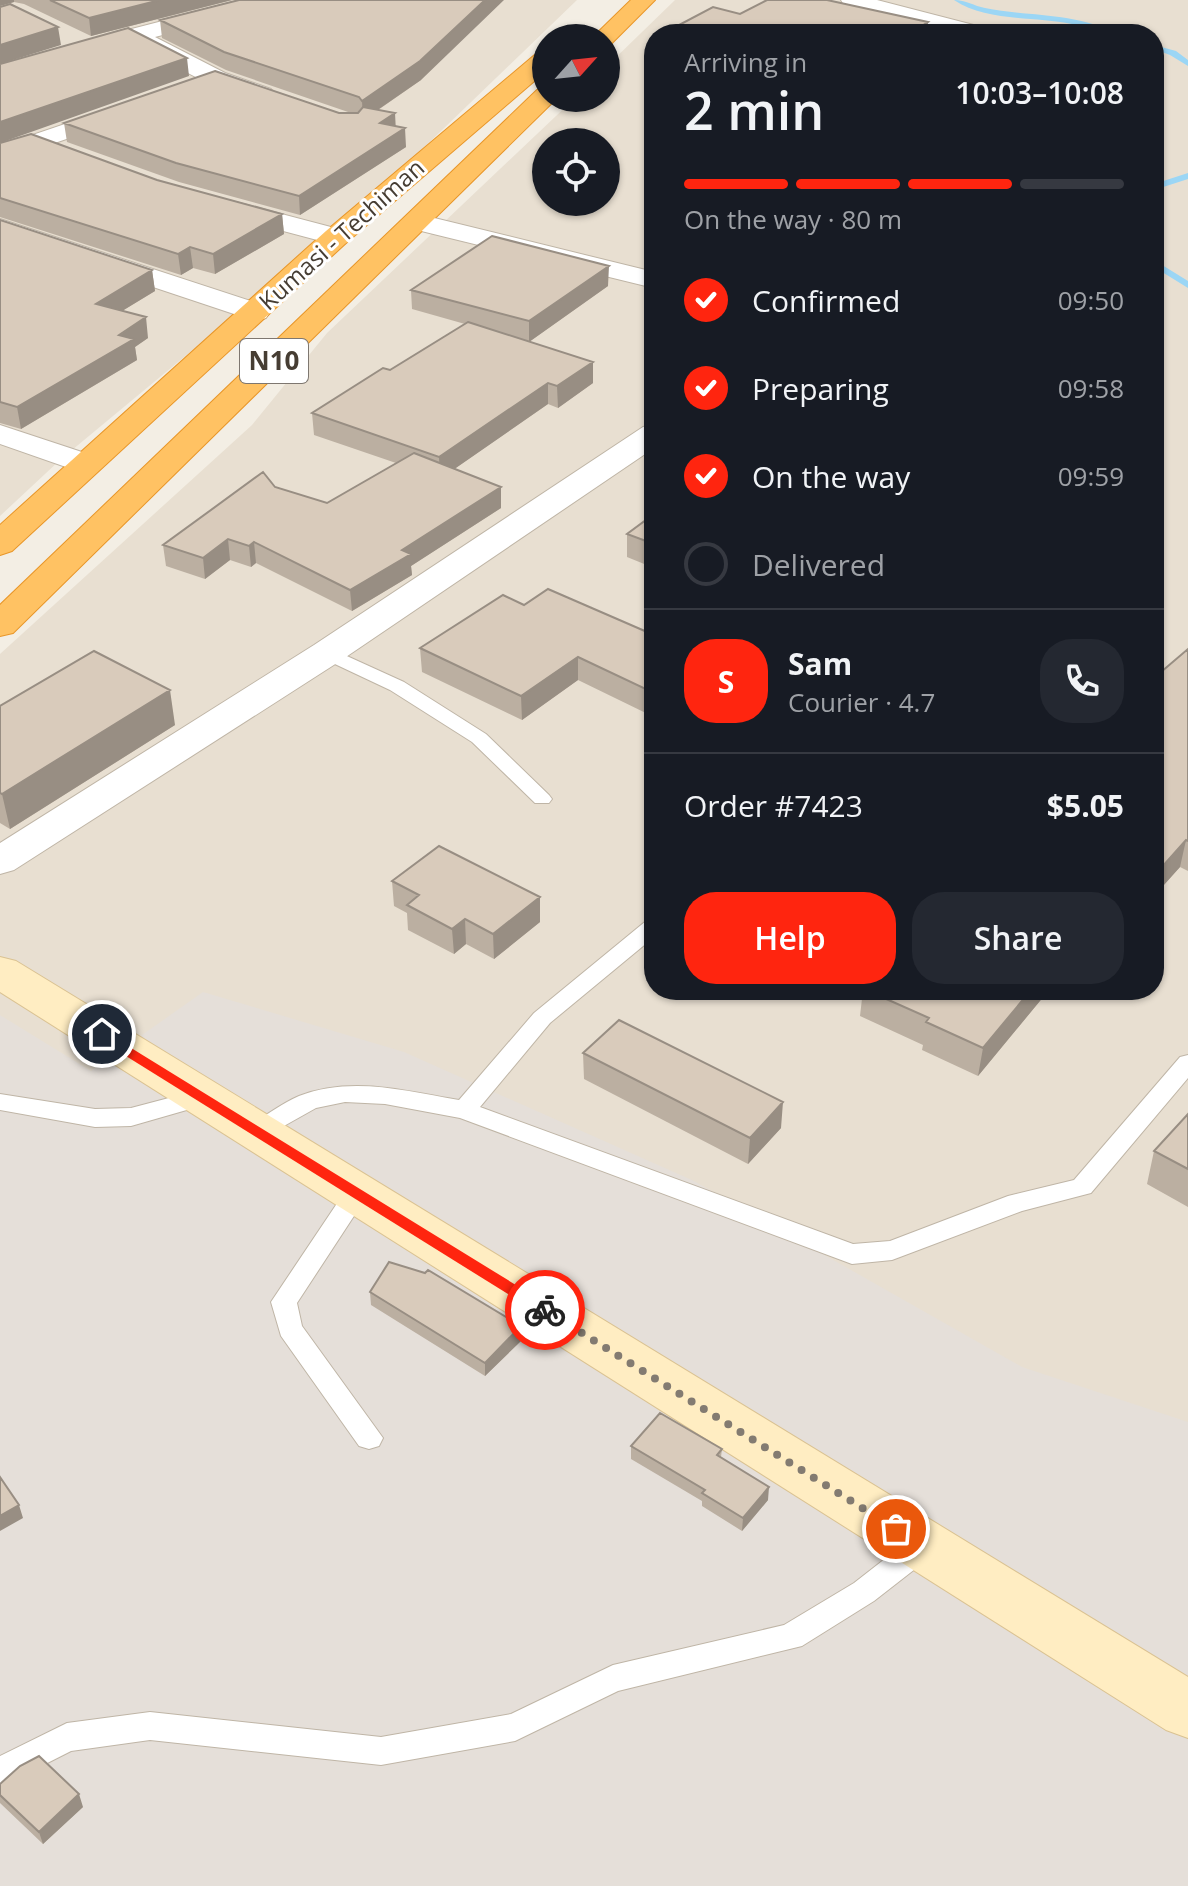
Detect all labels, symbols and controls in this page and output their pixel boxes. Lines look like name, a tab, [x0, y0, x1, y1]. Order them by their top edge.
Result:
north arrow	[532, 24, 620, 112]
map controls	[532, 24, 620, 216]
text: Arriving in	[684, 44, 807, 80]
text: 10:03–10:08	[955, 72, 1124, 113]
text: 2 min	[684, 74, 824, 145]
button: locate	[532, 128, 620, 216]
street label: Kumasi - Techiman	[251, 151, 431, 317]
text: On the way · 80 m	[684, 201, 902, 237]
icon: check	[684, 278, 728, 322]
text: Confirmed	[752, 280, 900, 321]
text: 09:50	[1058, 282, 1124, 318]
road number: N10	[240, 339, 308, 383]
icon: check	[684, 366, 728, 410]
text: Preparing	[752, 368, 889, 409]
text: 09:58	[1058, 370, 1124, 406]
icon: check	[684, 454, 728, 498]
text: On the way	[752, 456, 910, 497]
text: 09:59	[1058, 458, 1124, 494]
text: Delivered	[752, 544, 885, 585]
button: phone	[1040, 639, 1124, 723]
text: Sam	[788, 643, 852, 684]
text: S	[718, 661, 734, 702]
text: Courier · 4.7	[788, 684, 935, 720]
text: Order #7423	[684, 785, 863, 826]
text: $5.05	[1047, 785, 1124, 826]
button: Help	[684, 892, 896, 984]
button: Share	[912, 892, 1124, 984]
pin	[68, 1000, 136, 1068]
icon: home	[80, 1012, 124, 1056]
courier	[505, 1270, 585, 1350]
icon: bike	[523, 1288, 567, 1332]
pin	[862, 1495, 930, 1563]
icon: bag	[874, 1507, 918, 1551]

